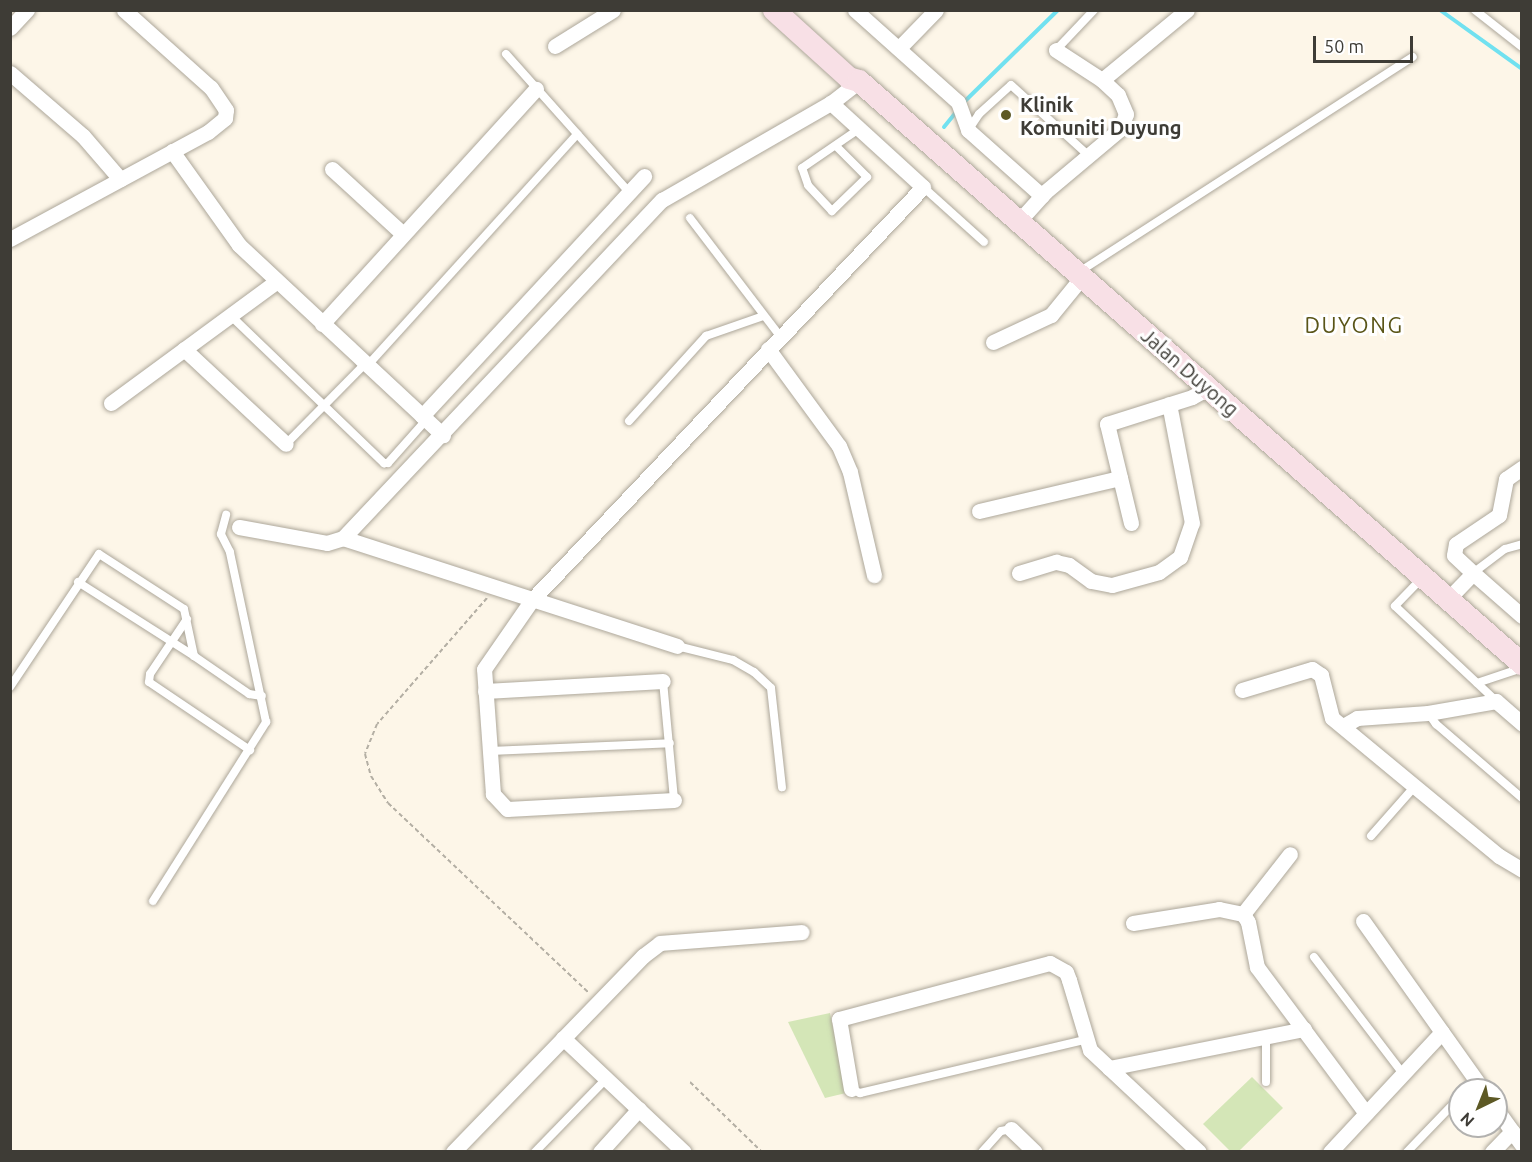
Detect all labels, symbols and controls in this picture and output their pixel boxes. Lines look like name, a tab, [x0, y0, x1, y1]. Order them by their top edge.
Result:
scale bar	[1316, 24, 1416, 62]
text: 50 m	[1324, 36, 1364, 56]
place label: Klinik Komuniti Duyung	[1020, 92, 1182, 139]
marker: Klinik Komuniti Duyung	[997, 106, 1015, 124]
district label: DUYONG	[1305, 312, 1403, 338]
street label: Jalan Duyong	[1136, 323, 1244, 421]
north arrow	[1448, 1078, 1508, 1138]
text: N	[1457, 1109, 1478, 1130]

